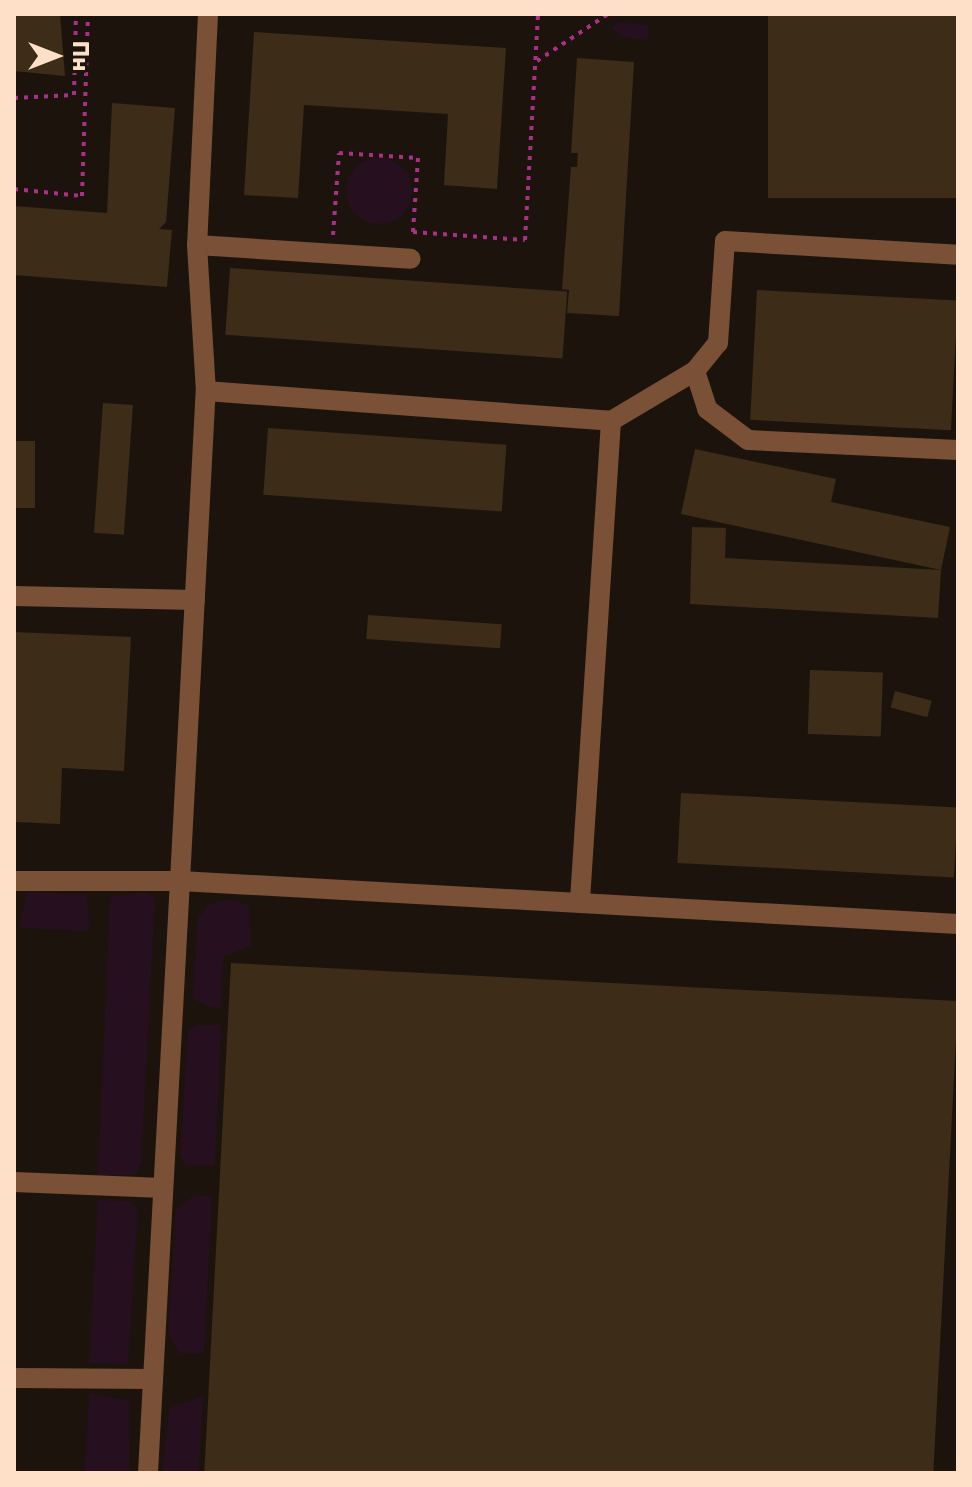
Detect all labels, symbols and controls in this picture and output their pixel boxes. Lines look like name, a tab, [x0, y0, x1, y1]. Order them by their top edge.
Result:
north arrow	[16, 16, 96, 96]
text: Пн	[67, 41, 94, 71]

